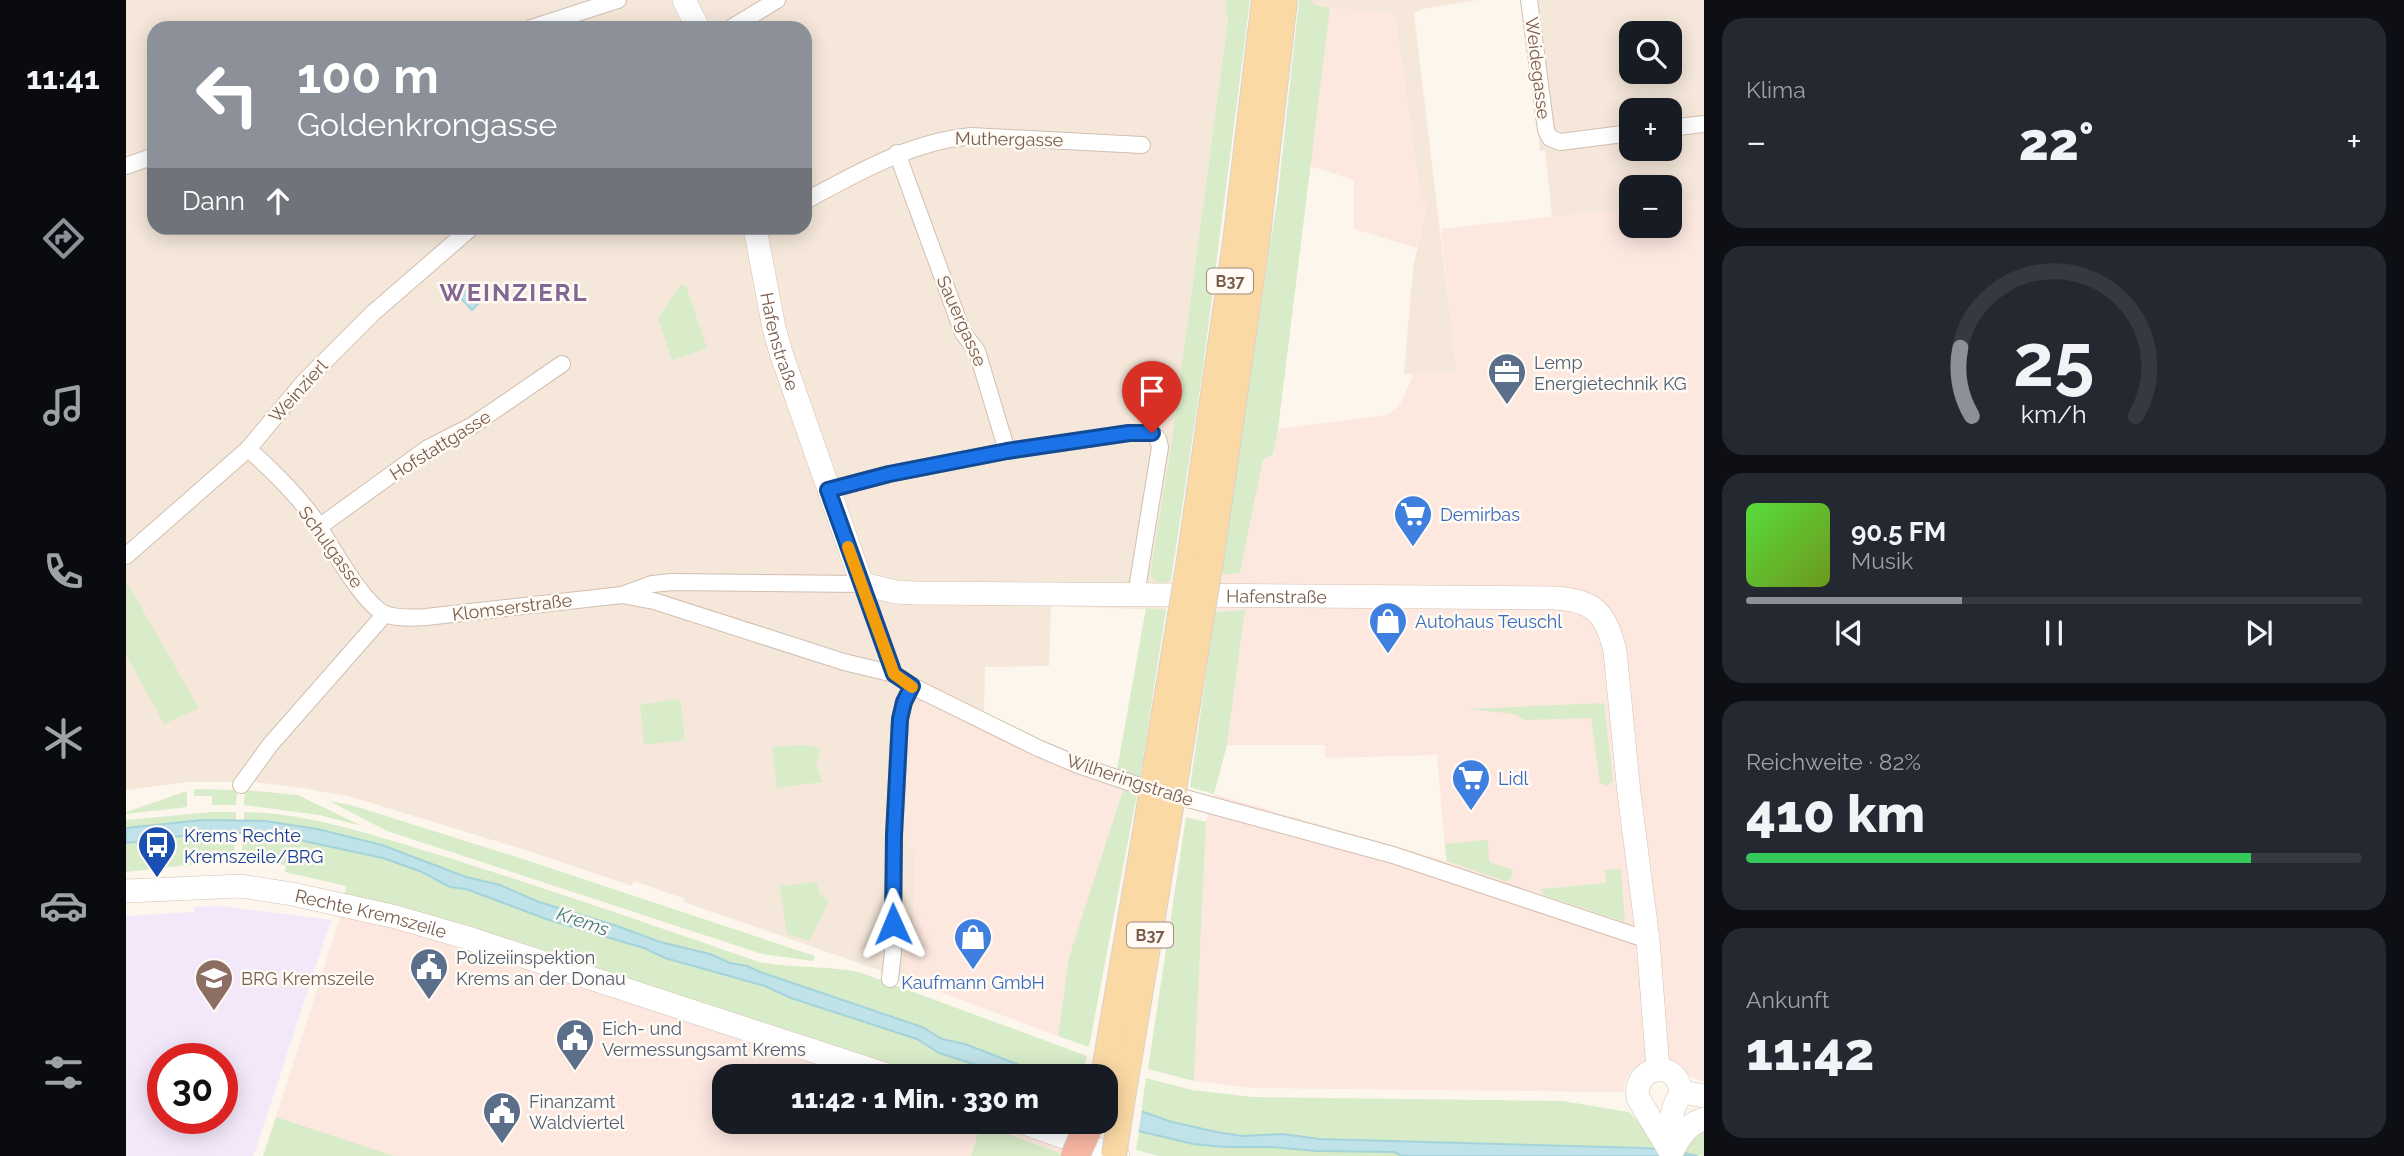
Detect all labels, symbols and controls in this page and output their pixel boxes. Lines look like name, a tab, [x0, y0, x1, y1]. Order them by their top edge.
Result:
street label: Weidegasse	[1521, 16, 1555, 121]
map controls	[1619, 21, 1682, 238]
button: search	[1619, 21, 1682, 84]
text: 100 m	[297, 47, 439, 104]
icon: left	[182, 49, 273, 140]
text: 11:41	[26, 59, 100, 96]
text: Klima	[1746, 76, 1806, 103]
button: +	[1619, 98, 1682, 161]
text: Goldenkrongasse	[297, 106, 557, 143]
text: 22°	[2019, 111, 2094, 172]
text: −	[1746, 119, 1766, 164]
text: +	[2346, 119, 2362, 164]
street label: Muthergasse	[955, 128, 1064, 150]
button: −	[1619, 175, 1682, 238]
icon: ahead	[259, 182, 297, 220]
text: Dann	[182, 186, 245, 216]
icon: directions	[39, 214, 88, 263]
road number: B37	[1207, 268, 1253, 294]
street label: Sauergasse	[933, 272, 991, 370]
district label: WEINZIERL	[439, 278, 589, 307]
street label: Hafenstraße	[757, 290, 804, 393]
text: 25	[2013, 319, 2095, 404]
office icon: Lemp Energietechnik KG	[1486, 351, 1528, 406]
place label: Lemp Energietechnik KG	[1534, 352, 1687, 394]
street label: Weinzierl	[264, 355, 332, 427]
pin	[1122, 361, 1182, 433]
icon: arrive	[1133, 372, 1171, 410]
icon: music	[39, 381, 88, 430]
text: km/h	[2021, 399, 2087, 429]
street label: Hofstattgasse	[386, 405, 495, 484]
supermarket icon: Demirbas	[1392, 493, 1434, 548]
street label: Schulgasse	[294, 502, 368, 592]
place label: Demirbas	[1440, 504, 1520, 525]
text: 90.5 FM	[1851, 517, 1946, 547]
icon: phone	[39, 547, 88, 596]
text: Musik	[1851, 547, 1913, 574]
street label: Hafenstraße	[1226, 585, 1328, 607]
street label: Klomserstraße	[451, 589, 574, 625]
shop icon: Autohaus Teuschl	[1367, 600, 1409, 655]
place label: Autohaus Teuschl	[1415, 611, 1562, 632]
icon: previous	[1830, 614, 1868, 652]
icon: pause	[2035, 614, 2073, 652]
icon: next	[2240, 614, 2278, 652]
icon: climate	[39, 714, 88, 763]
text: Reichweite · 82%	[1746, 748, 1921, 775]
street label: Wilheringstraße	[1064, 750, 1196, 810]
supermarket icon: Lidl	[1450, 757, 1492, 812]
place label: Lidl	[1498, 768, 1529, 789]
text: 410 km	[1746, 783, 1925, 844]
bus stop icon: Krems Rechte Kremszeile/BRG	[136, 824, 178, 879]
place label: Krems Rechte Kremszeile/BRG	[184, 825, 324, 867]
icon: car	[39, 881, 88, 930]
street label: Rechte Kremszeile	[293, 885, 450, 942]
position arrow	[856, 887, 930, 961]
water label: Krems	[554, 902, 612, 940]
shop icon: Kaufmann GmbH	[952, 916, 994, 971]
road number: B37	[1127, 923, 1173, 948]
public building icon: Polizeiinspektion Krems an der Donau	[408, 946, 450, 1001]
place label: Polizeiinspektion Krems an der Donau	[456, 947, 626, 989]
school or university icon: BRG Kremszeile	[193, 957, 235, 1012]
place label: BRG Kremszeile	[241, 968, 375, 989]
place label: Kaufmann GmbH	[901, 972, 1045, 993]
text: Ankunft	[1746, 986, 1829, 1013]
public building icon: Eich- und Vermessungsamt Krems	[554, 1017, 596, 1072]
place label: Eich- und Vermessungsamt Krems	[602, 1018, 806, 1060]
text: 11:42	[1746, 1021, 1874, 1082]
speed limit sign: 30	[147, 1043, 238, 1134]
icon: filters	[39, 1048, 88, 1097]
text: 11:42 · 1 Min. · 330 m	[791, 1084, 1039, 1114]
public building icon: Finanzamt Waldviertel	[481, 1090, 523, 1145]
place label: Finanzamt Waldviertel	[529, 1091, 625, 1133]

